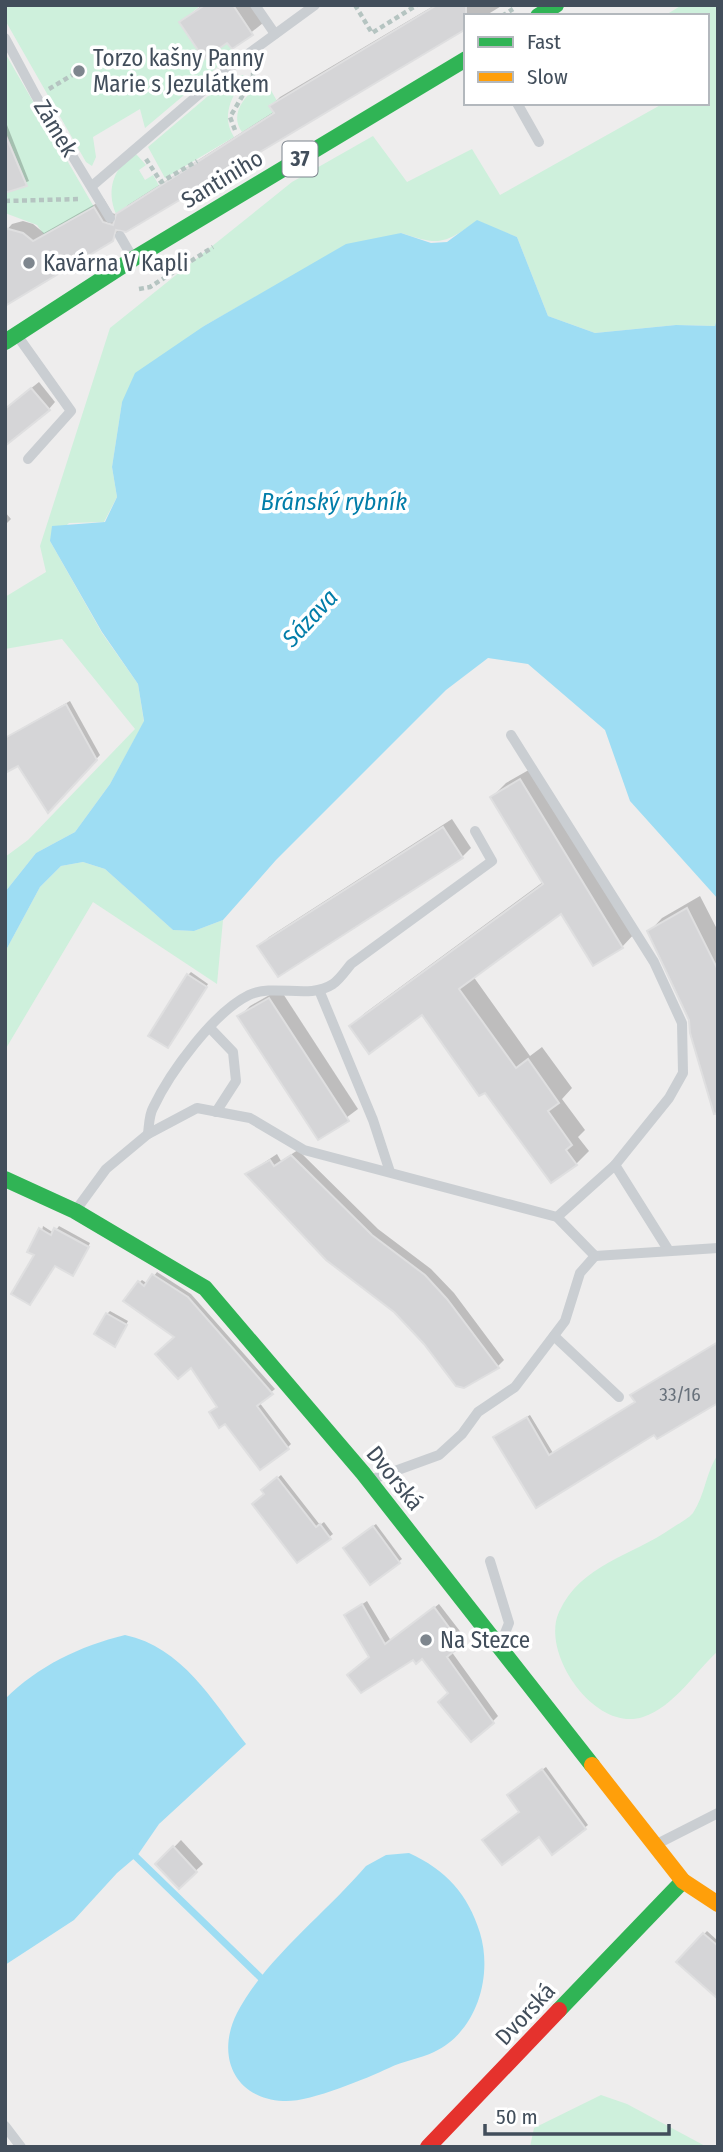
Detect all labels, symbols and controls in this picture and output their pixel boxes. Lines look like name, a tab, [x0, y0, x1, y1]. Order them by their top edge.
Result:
legend	[464, 14, 709, 105]
text: Fast	[527, 29, 561, 55]
place label: Torzo kašny Panny Marie s Jezulátkem	[93, 44, 269, 98]
marker: Torzo kašny Panny Marie s Jezulátkem	[71, 63, 87, 79]
text: Slow	[527, 64, 568, 90]
street label: Zámek	[28, 94, 84, 162]
road number: 37	[282, 142, 318, 176]
street label: Santiniho	[176, 144, 268, 214]
place label: Kavárna V Kapli	[43, 249, 188, 277]
marker: Kavárna V Kapli	[21, 255, 37, 271]
water label: Bránský rybník	[261, 488, 407, 516]
water label: Sázava	[276, 583, 344, 653]
house number: 33/16	[659, 1383, 701, 1406]
street label: Dvorská	[361, 1440, 429, 1516]
place label: Na Stezce	[440, 1626, 530, 1654]
marker: Na Stezce	[418, 1632, 434, 1648]
street label: Dvorská	[489, 1977, 561, 2051]
scale bar	[485, 2092, 669, 2136]
text: 50 m	[496, 2104, 538, 2130]

